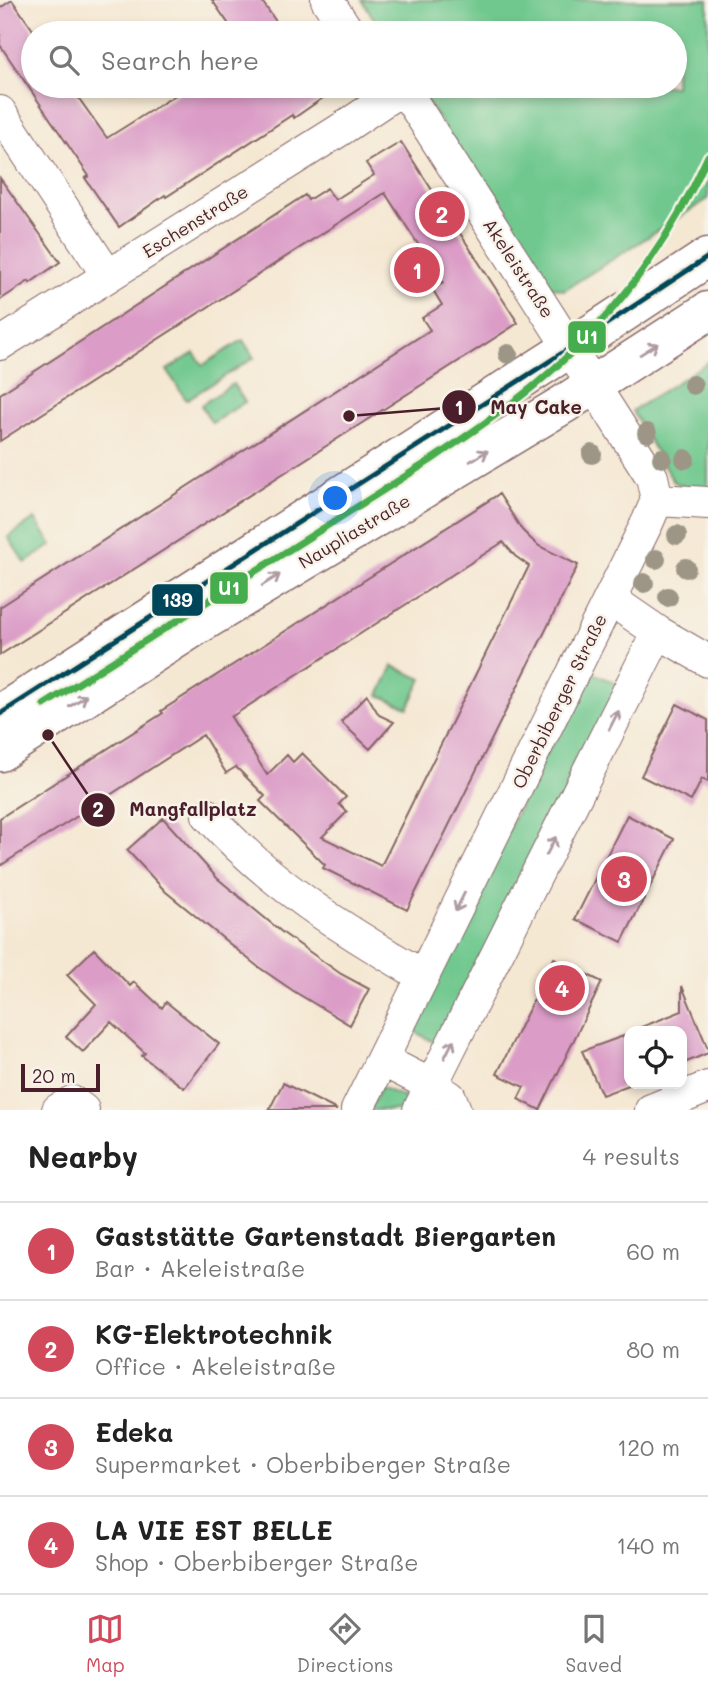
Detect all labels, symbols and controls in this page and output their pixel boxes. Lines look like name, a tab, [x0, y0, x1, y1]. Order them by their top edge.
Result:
search box	[21, 21, 687, 98]
icon: search	[45, 41, 83, 79]
text: Search here	[101, 43, 259, 77]
street label: Eschenstraße	[138, 179, 252, 263]
pin: 2	[419, 188, 465, 240]
street label: Akeleistraße	[478, 214, 560, 322]
pin: 1	[394, 244, 440, 296]
line badge: U1	[567, 320, 607, 354]
text: U1	[576, 324, 598, 349]
one-way arrow	[639, 342, 659, 356]
callout: May Cake	[442, 387, 596, 427]
text: 1	[454, 393, 464, 420]
text: May Cake	[490, 394, 582, 419]
one-way arrow	[468, 448, 488, 462]
your location	[318, 481, 352, 515]
street label: Naupliastraße	[294, 488, 414, 574]
line badge: U1	[209, 571, 249, 605]
one-way arrow	[260, 573, 280, 587]
text: U1	[218, 575, 240, 600]
line badge: 139	[151, 583, 204, 617]
text: 139	[161, 587, 193, 612]
street label: Oberbiberger Straße	[506, 610, 612, 792]
one-way arrow	[67, 694, 87, 708]
one-way arrow	[608, 710, 622, 731]
callout: Mangfallplatz	[81, 790, 271, 830]
text: 2	[92, 795, 104, 822]
text: Mangfallplatz	[129, 796, 257, 821]
one-way arrow	[545, 836, 559, 857]
pin: 3	[601, 853, 647, 905]
one-way arrow	[452, 891, 466, 912]
pin: 4	[539, 962, 585, 1014]
map controls	[624, 1026, 687, 1089]
button: locate	[624, 1026, 687, 1089]
one-way arrow	[443, 1039, 457, 1060]
scale bar	[21, 1061, 100, 1093]
text: 20 m	[32, 1063, 76, 1088]
text: Nearby	[28, 1136, 138, 1176]
text: 4 results	[583, 1141, 680, 1171]
text: Gaststätte Gartenstadt Biergarten	[95, 1219, 556, 1253]
text: 1	[46, 1236, 56, 1266]
text: 60 m	[626, 1236, 680, 1266]
text: Bar · Akeleistraße	[95, 1253, 305, 1283]
text: KG-Elektrotechnik	[95, 1317, 333, 1351]
text: 2	[45, 1334, 57, 1364]
text: 80 m	[626, 1334, 680, 1364]
text: Office · Akeleistraße	[95, 1351, 336, 1381]
text: Edeka	[95, 1415, 174, 1449]
text: 3	[44, 1432, 58, 1462]
text: 120 m	[617, 1432, 680, 1462]
text: Supermarket · Oberbiberger Straße	[95, 1449, 511, 1479]
text: LA VIE EST BELLE	[95, 1513, 333, 1547]
text: 4	[44, 1530, 58, 1560]
text: 140 m	[616, 1530, 680, 1560]
text: Shop · Oberbiberger Straße	[95, 1547, 419, 1577]
tab: Map	[86, 1610, 125, 1677]
tab: Directions	[297, 1610, 393, 1677]
tab: Saved	[566, 1610, 622, 1677]

